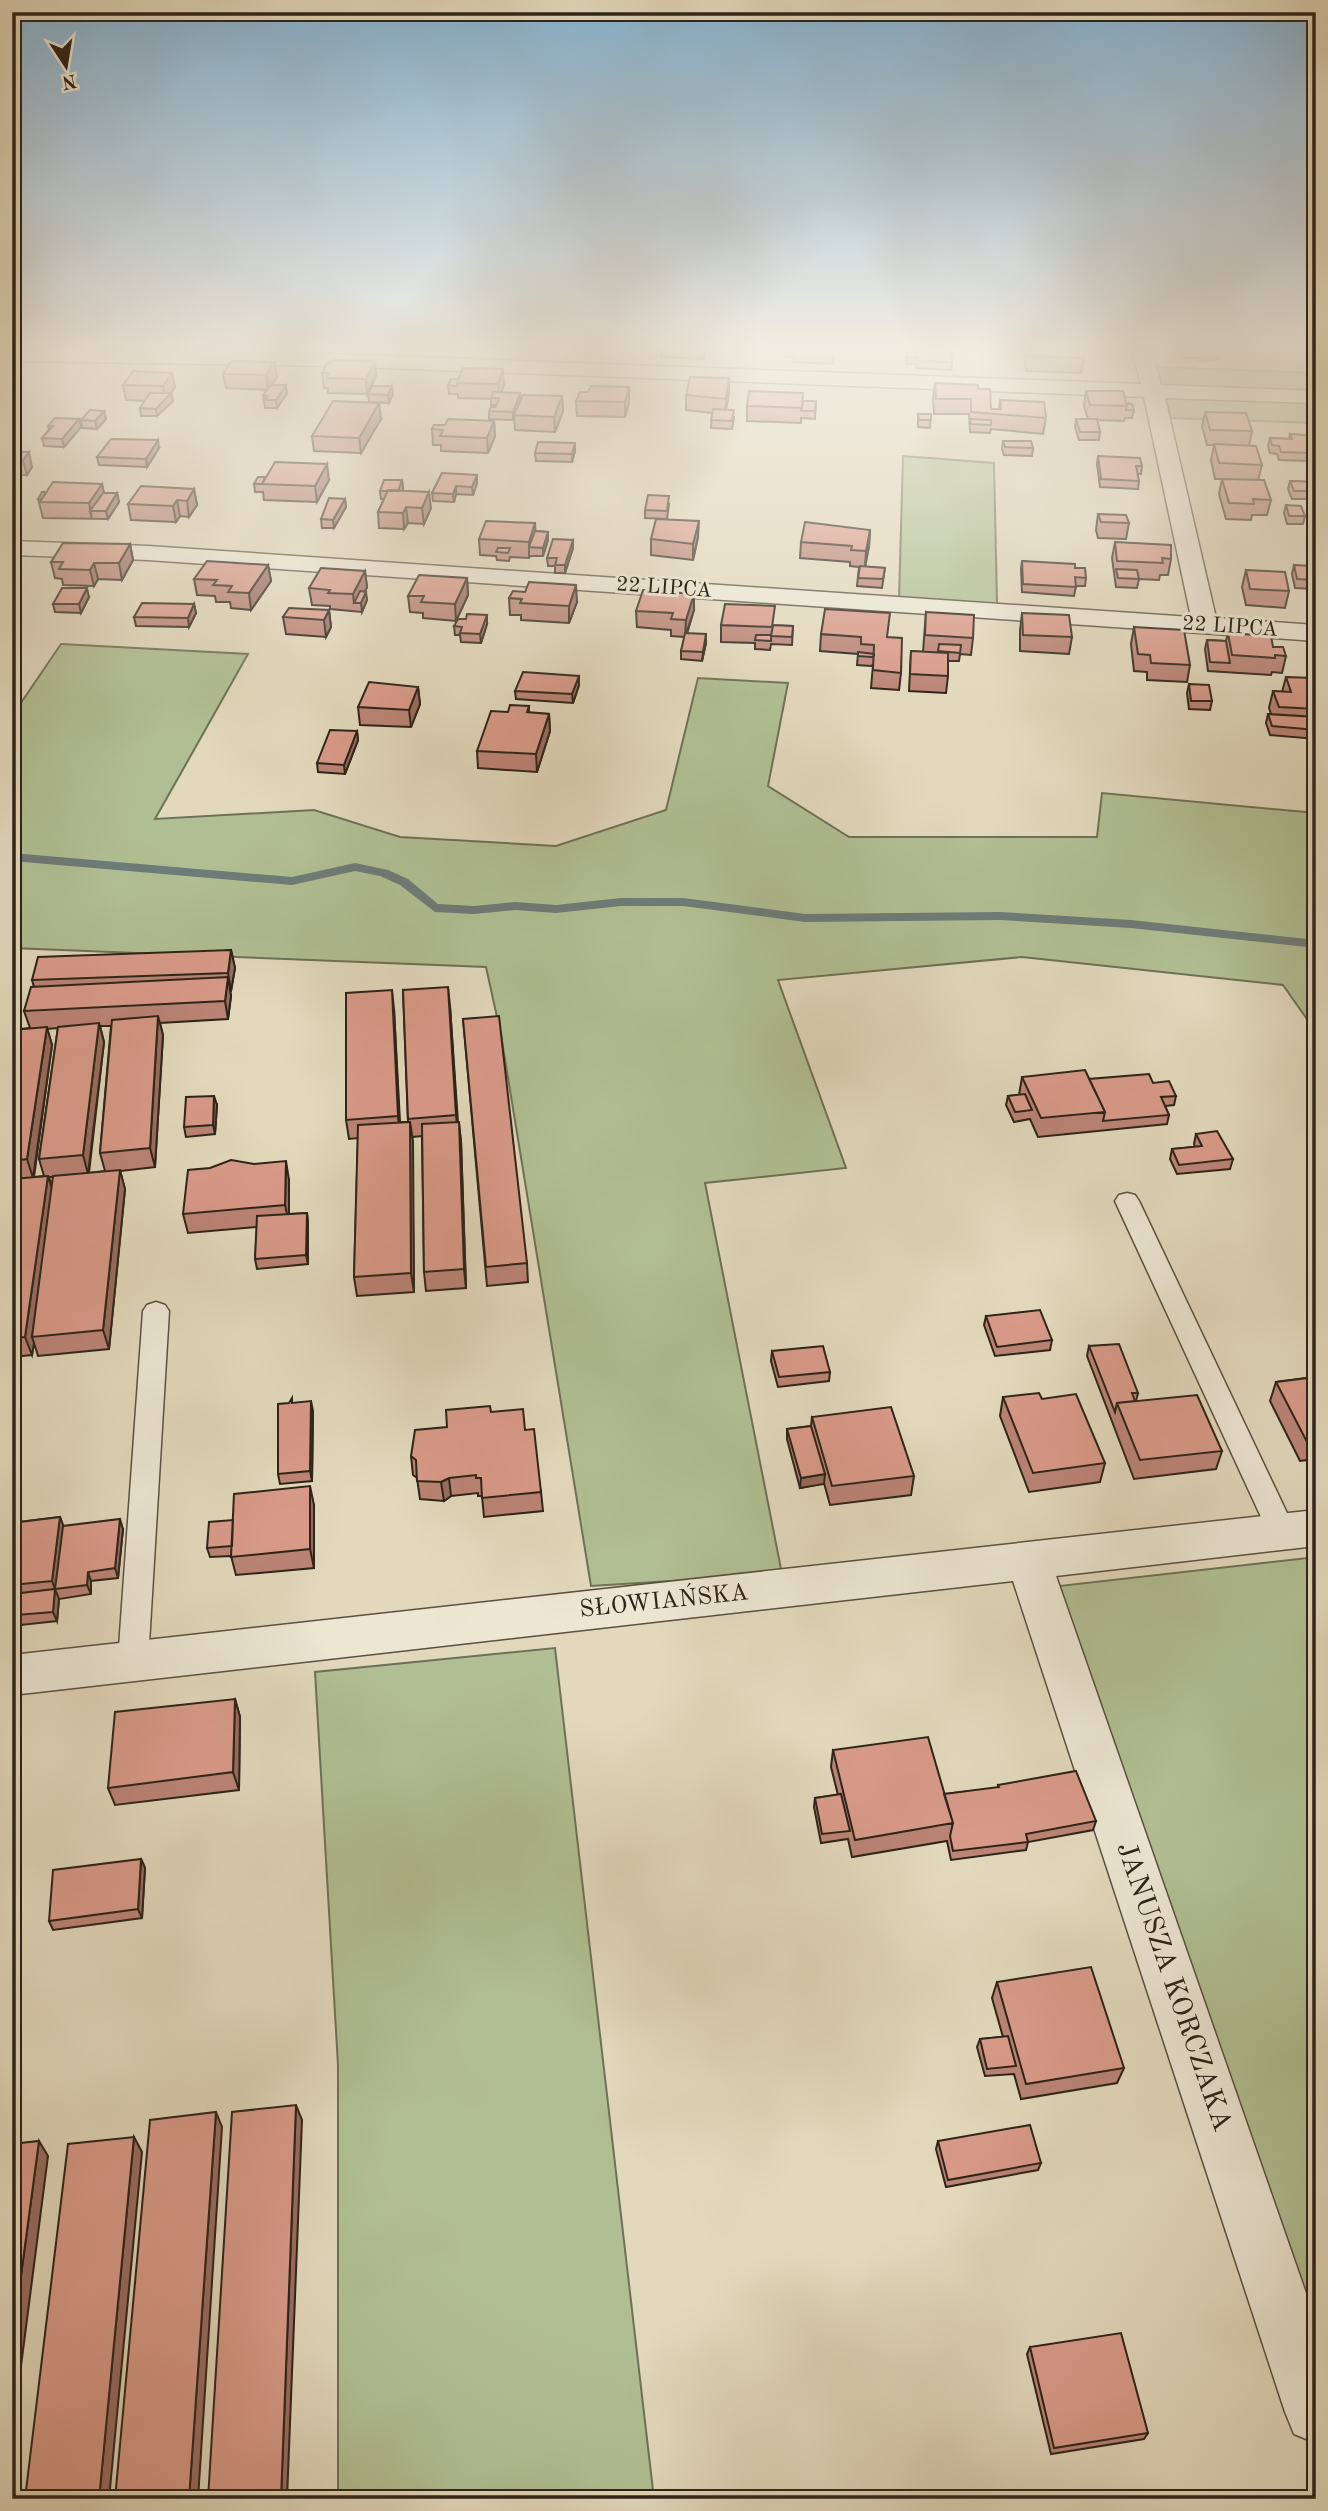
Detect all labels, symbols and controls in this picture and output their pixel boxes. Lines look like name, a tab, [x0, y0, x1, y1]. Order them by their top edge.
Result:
north arrow	[32, 32, 102, 102]
text: N	[59, 69, 78, 91]
street label: 22 LIPCA	[615, 574, 713, 602]
street label: 22 LIPCA	[1181, 613, 1279, 641]
street label: SŁOWIAŃSKA	[578, 1576, 750, 1623]
street label: JANUSZA KORCZAKA	[1110, 1839, 1236, 2135]

